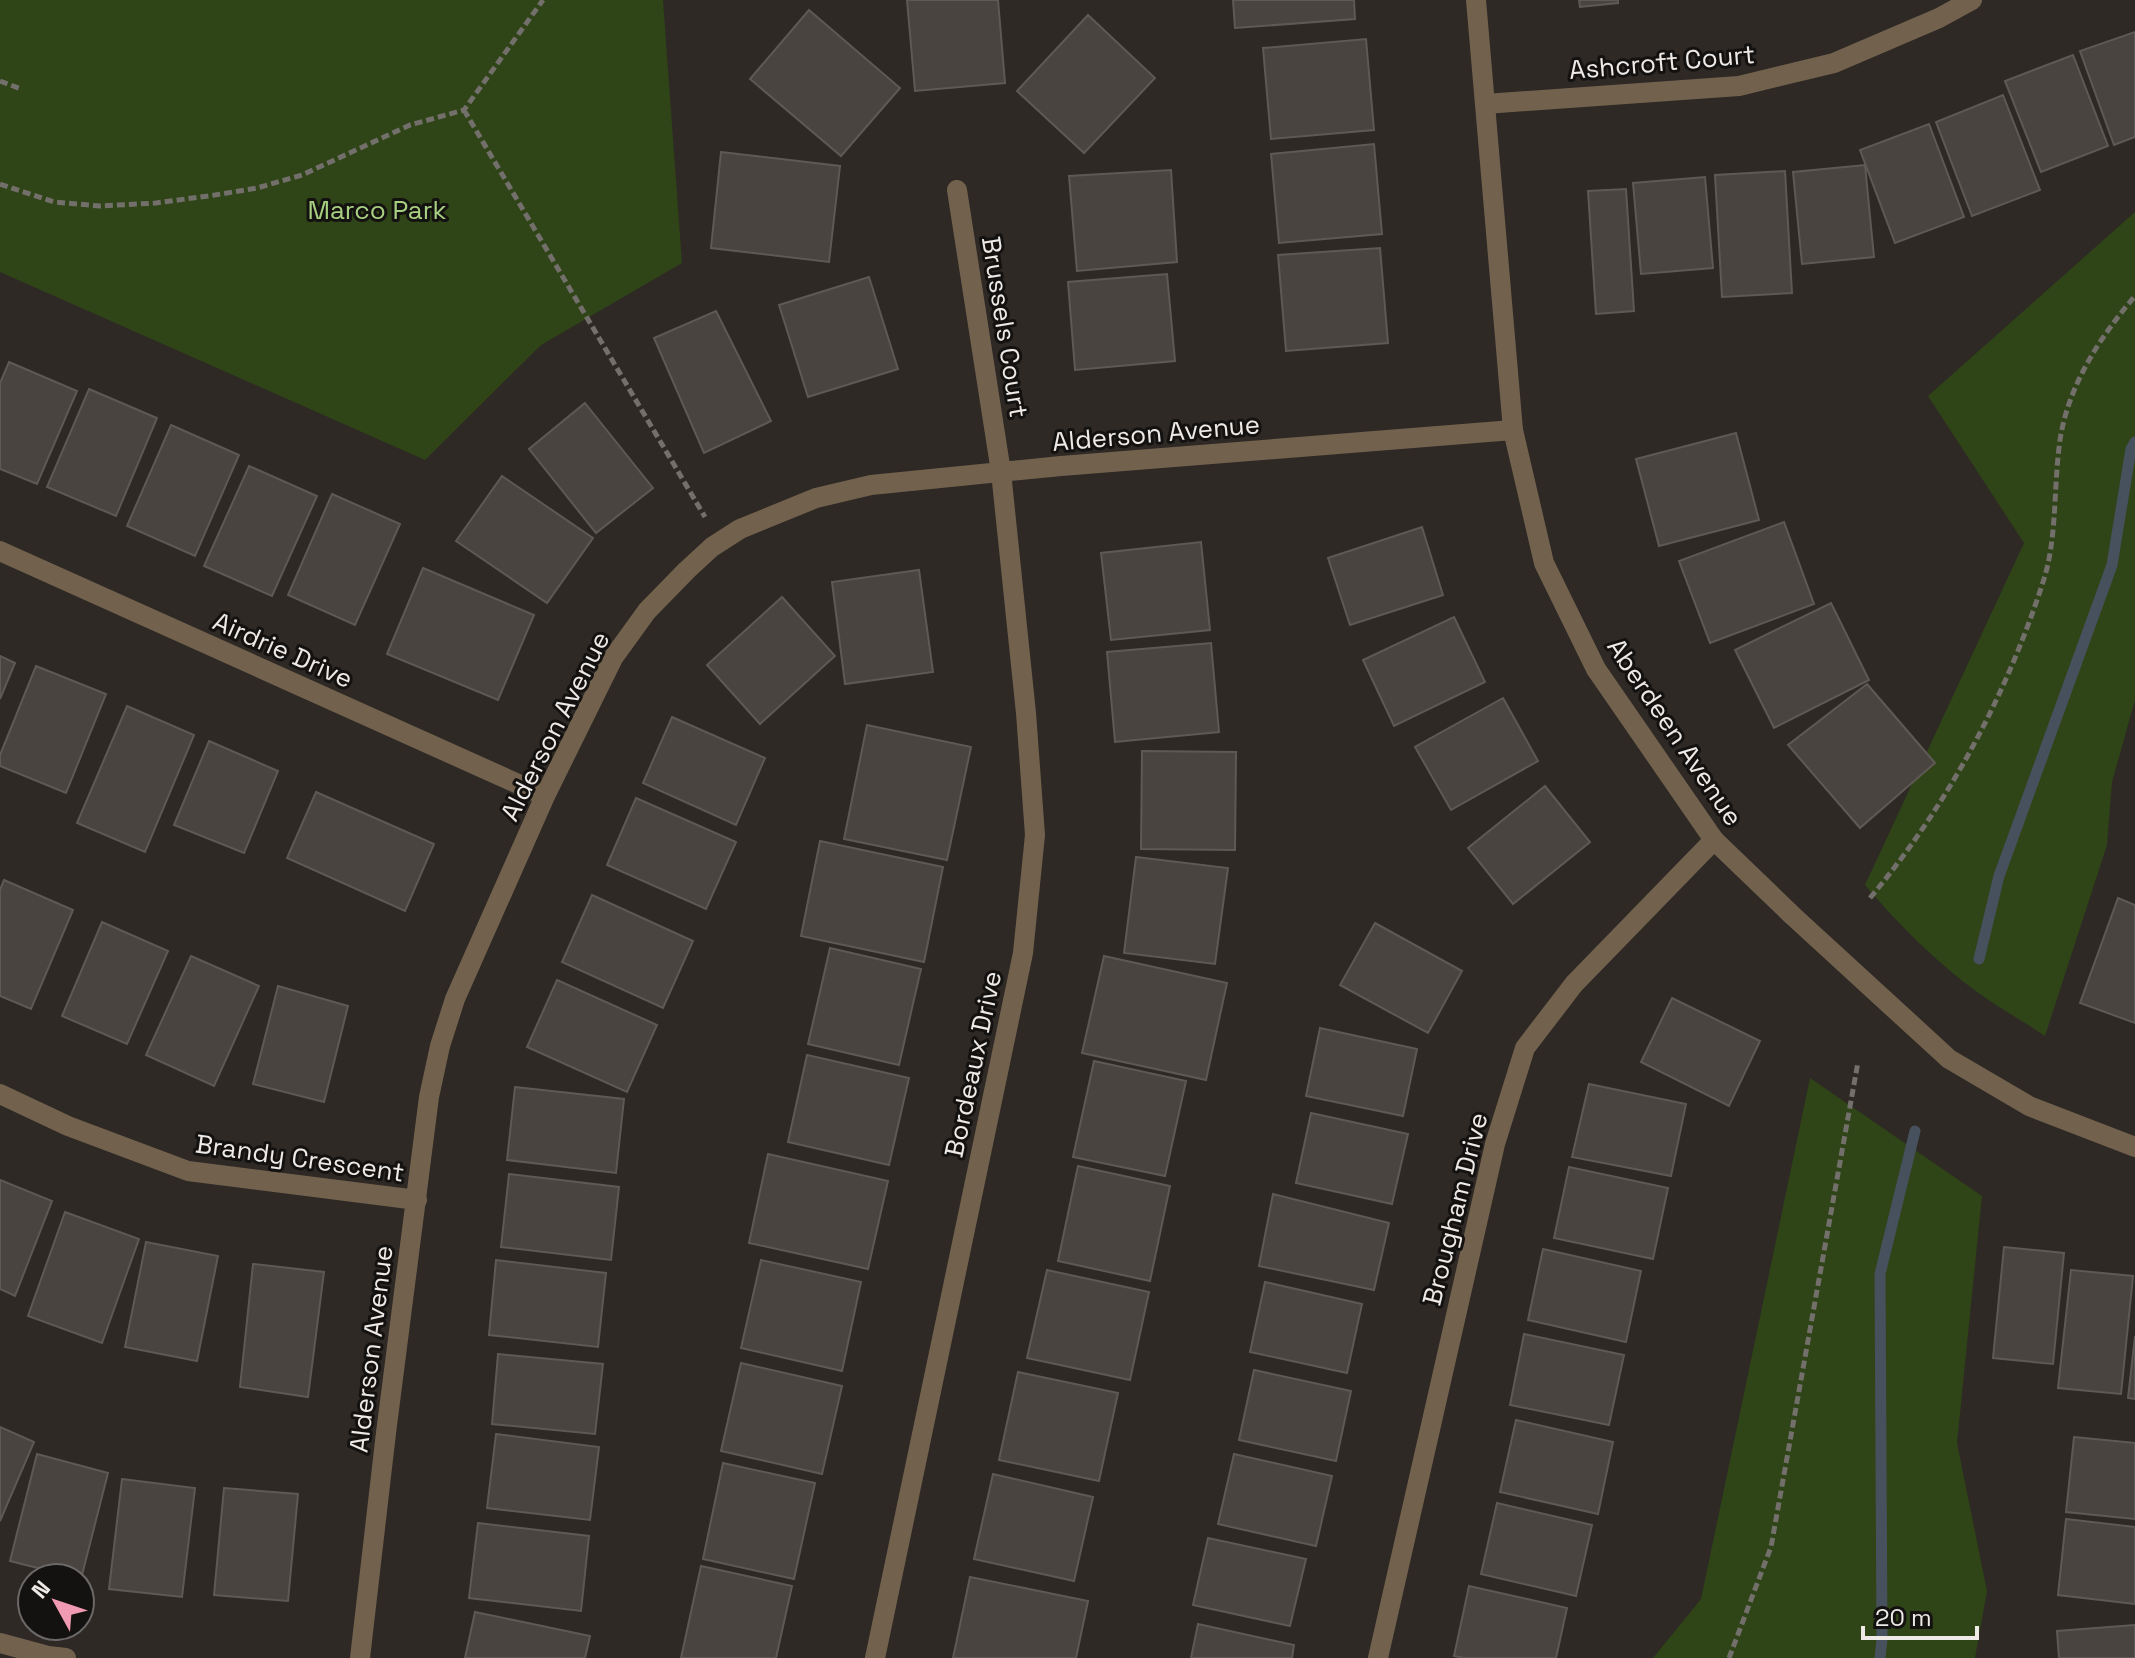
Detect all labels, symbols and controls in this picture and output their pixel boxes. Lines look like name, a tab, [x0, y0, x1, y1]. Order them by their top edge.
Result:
street label: Ashcroft Court	[1568, 37, 1756, 87]
park label: Marco Park	[307, 193, 447, 227]
street label: Brussels Court	[974, 234, 1036, 420]
street label: Alderson Avenue	[1051, 407, 1261, 459]
street label: Airdrie Drive	[208, 604, 358, 696]
street label: Alderson Avenue	[493, 625, 617, 827]
street label: Aberdeen Avenue	[1600, 632, 1750, 832]
street label: Bordeaux Drive	[937, 968, 1009, 1160]
street label: Brougham Drive	[1415, 1109, 1495, 1309]
street label: Brandy Crescent	[193, 1127, 407, 1189]
street label: Alderson Avenue	[341, 1244, 401, 1454]
north arrow	[16, 1562, 96, 1642]
text: N	[25, 1574, 56, 1604]
scale bar	[1863, 1590, 1977, 1640]
text: 20 m	[1875, 1602, 1932, 1633]

